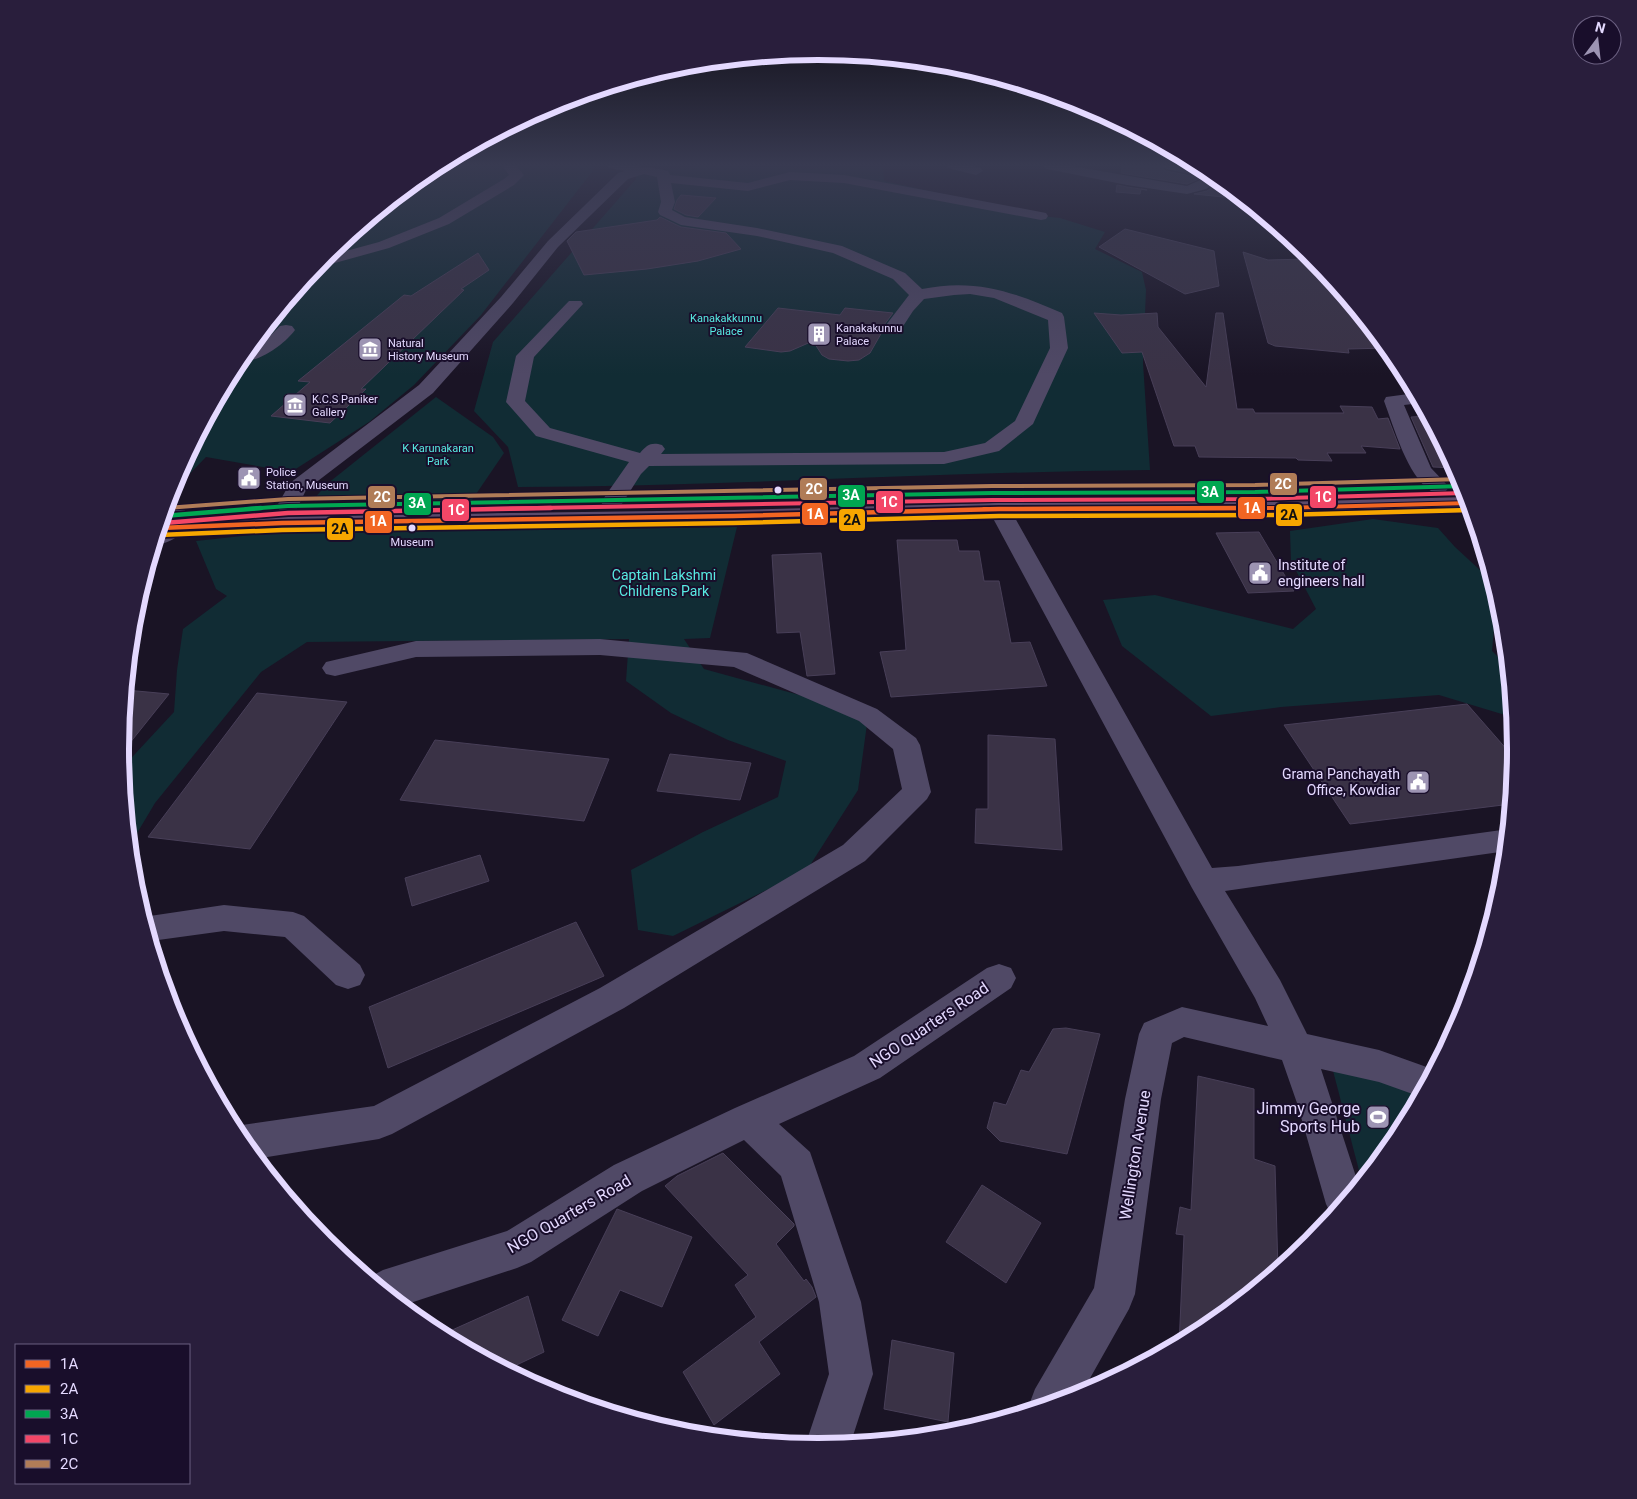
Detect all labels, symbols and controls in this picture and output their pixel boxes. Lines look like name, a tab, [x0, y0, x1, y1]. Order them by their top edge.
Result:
north arrow	[1572, 15, 1622, 65]
text: N	[1594, 18, 1607, 36]
park label: Kanakakkunnu Palace	[690, 312, 762, 338]
building icon: Kanakakunnu Palace	[806, 321, 832, 347]
place label: Kanakakunnu Palace	[836, 322, 902, 348]
museum icon: Natural History Museum	[357, 336, 383, 362]
place label: Natural History Museum	[388, 337, 469, 363]
museum icon: K.C.S Paniker Gallery	[282, 392, 308, 418]
place label: K.C.S Paniker Gallery	[312, 393, 378, 419]
park label: K Karunakaran Park	[402, 442, 474, 468]
public building icon: Police Station, Museum	[236, 465, 262, 491]
place label: Police Station, Museum	[266, 466, 349, 492]
line badge: 2C	[1269, 472, 1298, 496]
text: 2C	[1274, 476, 1292, 492]
line badge: 2C	[799, 477, 828, 501]
line badge: 3A	[1196, 480, 1225, 504]
text: 2C	[805, 481, 823, 497]
line badge: 3A	[837, 484, 866, 508]
text: 3A	[1201, 484, 1219, 500]
line badge: 2C	[367, 485, 396, 509]
unlabelled marker	[773, 485, 783, 495]
line badge: 1C	[1309, 485, 1337, 509]
text: 3A	[842, 487, 860, 503]
text: 2C	[373, 489, 391, 505]
text: 1C	[1314, 489, 1332, 505]
line badge: 1C	[875, 490, 904, 514]
line badge: 3A	[403, 492, 432, 516]
text: 1C	[880, 494, 898, 510]
text: 3A	[408, 495, 426, 511]
line badge: 1A	[1237, 496, 1266, 520]
line badge: 1C	[441, 498, 470, 522]
text: 1A	[1243, 500, 1261, 516]
text: 1C	[447, 502, 465, 518]
line badge: 1A	[801, 502, 829, 526]
line badge: 2A	[1275, 503, 1303, 527]
text: 1A	[806, 506, 824, 522]
text: 2A	[1280, 507, 1298, 523]
line badge: 2A	[838, 508, 866, 532]
line badge: 1A	[364, 510, 393, 534]
text: 2A	[843, 512, 861, 528]
text: 1A	[369, 513, 387, 529]
line badge: 2A	[326, 517, 354, 541]
text: 2A	[331, 521, 349, 537]
marker: Museum	[407, 523, 417, 533]
place label: Museum	[391, 536, 433, 549]
place label: Institute of engineers hall	[1278, 557, 1365, 589]
public building icon: Institute of engineers hall	[1247, 560, 1273, 586]
park label: Captain Lakshmi Childrens Park	[612, 567, 716, 599]
place label: Grama Panchayath Office, Kowdiar	[1282, 766, 1400, 798]
public building icon: Grama Panchayath Office, Kowdiar	[1405, 769, 1431, 795]
street label: NGO Quarters Road	[866, 978, 992, 1072]
street label: Wellington Avenue	[1115, 1089, 1155, 1221]
place label: Jimmy George Sports Hub	[1256, 1099, 1360, 1136]
sports icon: Jimmy George Sports Hub	[1365, 1104, 1391, 1130]
street label: NGO Quarters Road	[504, 1171, 634, 1257]
legend	[15, 1344, 190, 1484]
text: 1A	[60, 1355, 78, 1373]
text: 2A	[60, 1380, 78, 1398]
text: 3A	[60, 1405, 78, 1423]
text: 1C	[60, 1430, 78, 1448]
text: 2C	[60, 1455, 78, 1473]

